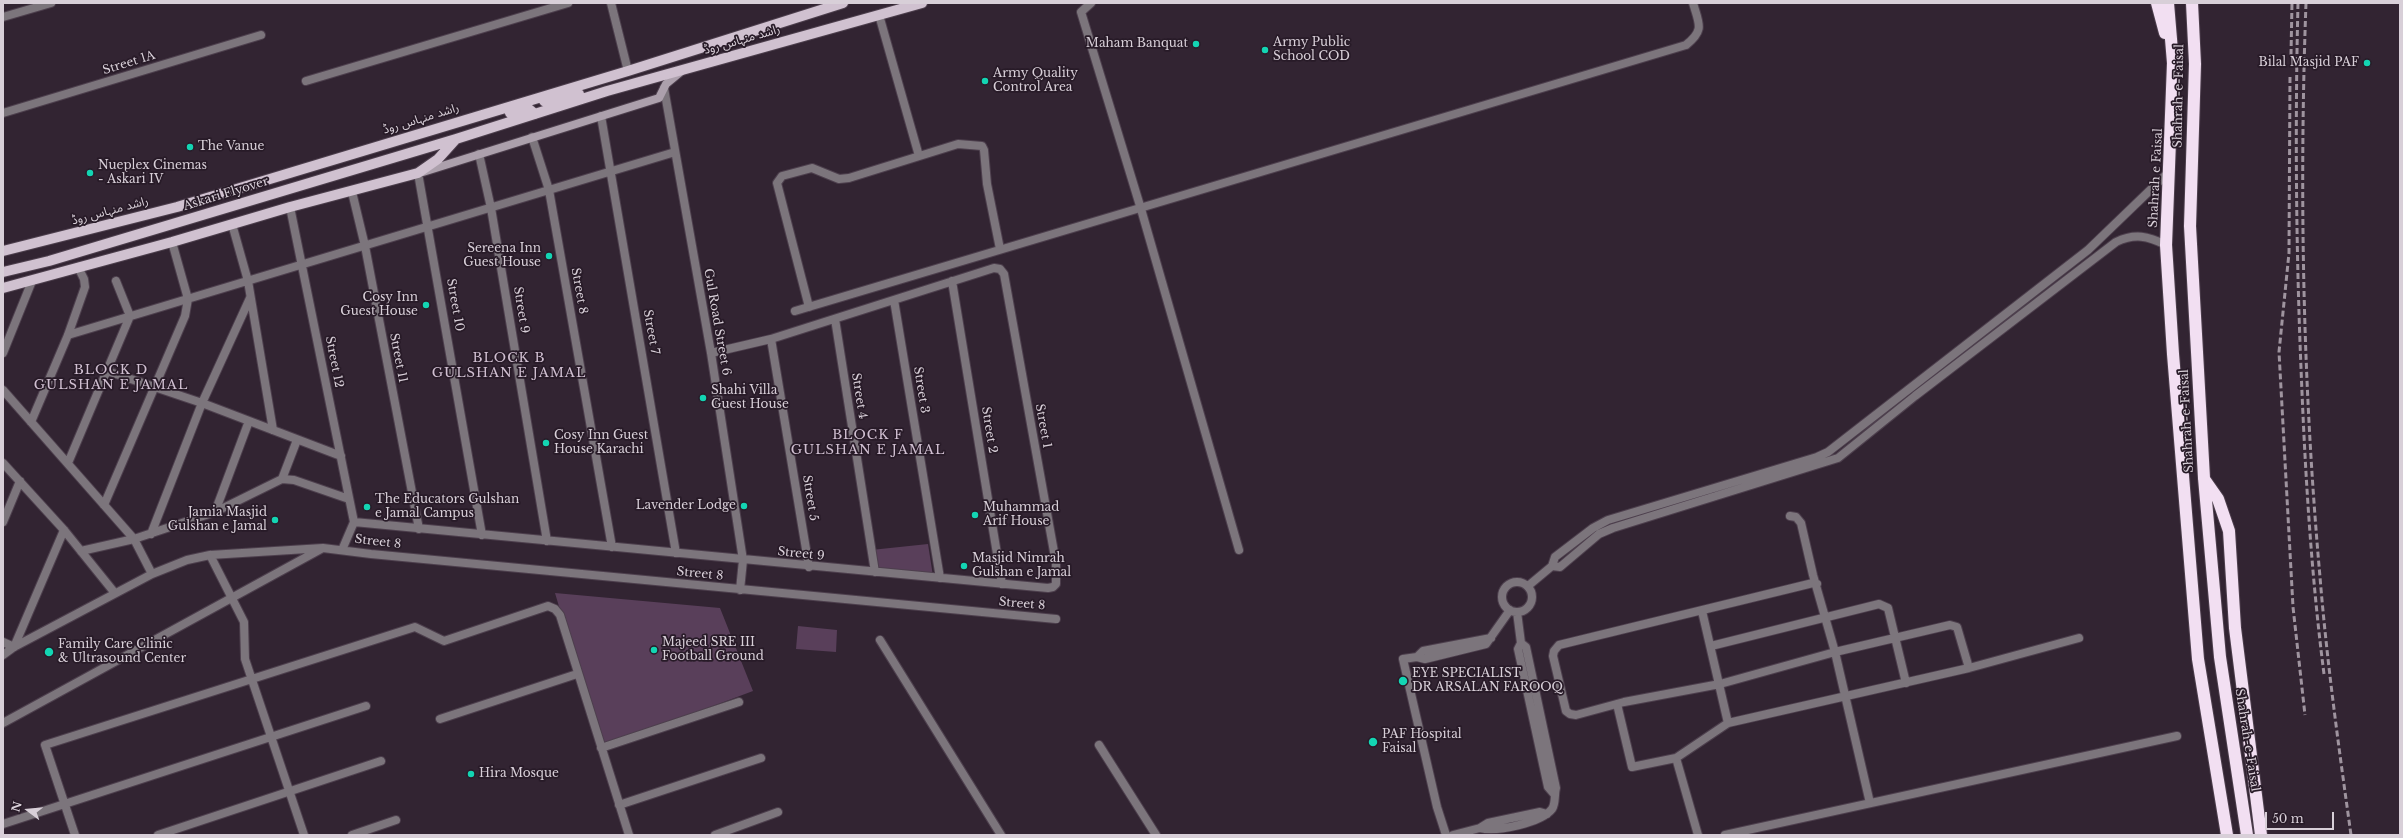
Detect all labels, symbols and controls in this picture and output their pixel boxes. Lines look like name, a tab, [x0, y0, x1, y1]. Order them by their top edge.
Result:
street label: راشد منہاس روڈ	[702, 22, 782, 58]
place label: Army Public School COD	[1273, 36, 1350, 64]
place label: Maham Banquat	[1086, 37, 1188, 51]
marker: Maham Banquat	[1191, 39, 1201, 49]
street label: Shahrah-e-Faisal	[2171, 44, 2187, 148]
marker: Army Public School COD	[1260, 45, 1270, 55]
street label: Street 1A	[101, 48, 157, 78]
place label: Bilal Masjid PAF	[2259, 56, 2359, 70]
marker: Bilal Masjid PAF	[2362, 58, 2372, 68]
place label: Army Quality Control Area	[993, 67, 1078, 95]
marker: Army Quality Control Area	[980, 76, 990, 86]
street label: راشد منہاس روڈ	[381, 101, 461, 137]
street label: Shahrah e Faisal	[2146, 128, 2166, 228]
place label: The Vanue	[198, 140, 264, 154]
marker: The Vanue	[185, 142, 195, 152]
place label: Nueplex Cinemas - Askari IV	[98, 159, 207, 187]
marker: Nueplex Cinemas - Askari IV	[85, 168, 95, 178]
street label: Askari Flyover	[182, 174, 270, 214]
street label: راشد منہاس روڈ	[70, 194, 150, 228]
place label: Sereena Inn Guest House	[463, 242, 541, 270]
marker: Sereena Inn Guest House	[544, 251, 554, 261]
street label: Street 8	[568, 267, 590, 315]
street label: Gul Road Street 6	[700, 267, 734, 377]
street label: Street 10	[443, 277, 467, 333]
street label: Street 9	[510, 286, 532, 334]
place label: Cosy Inn Guest House	[340, 291, 418, 319]
marker: Cosy Inn Guest House	[421, 300, 431, 310]
street label: Street 7	[640, 308, 662, 356]
street label: Street 11	[386, 332, 410, 384]
street label: Street 12	[322, 335, 346, 389]
district label: BLOCK B GULSHAN E JAMAL	[432, 350, 586, 381]
district label: BLOCK D GULSHAN E JAMAL	[34, 362, 188, 393]
street label: Street 3	[910, 366, 932, 414]
street label: Shahrah-e-Faisal	[2177, 369, 2197, 473]
street label: Street 4	[848, 372, 870, 420]
place label: Shahi Villa Guest House	[711, 384, 789, 412]
marker: Shahi Villa Guest House	[698, 393, 708, 403]
street label: Street 1	[1032, 403, 1054, 449]
street label: Street 2	[978, 406, 1000, 454]
district label: BLOCK F GULSHAN E JAMAL	[791, 427, 945, 458]
place label: Cosy Inn Guest House Karachi	[554, 429, 648, 457]
marker: Cosy Inn Guest House Karachi	[541, 438, 551, 448]
street label: Street 5	[799, 474, 821, 522]
place label: The Educators Gulshan e Jamal Campus	[375, 493, 519, 521]
place label: Lavender Lodge	[636, 499, 736, 513]
marker: Lavender Lodge	[739, 501, 749, 511]
place label: Muhammad Arif House	[983, 501, 1059, 529]
marker: The Educators Gulshan e Jamal Campus	[362, 502, 372, 512]
place label: Jamia Masjid Gulshan e Jamal	[168, 506, 267, 534]
marker: Muhammad Arif House	[970, 510, 980, 520]
marker: Jamia Masjid Gulshan e Jamal	[270, 515, 280, 525]
street label: Street 8	[354, 532, 402, 552]
street label: Street 9	[777, 544, 825, 564]
place label: Masjid Nimrah Gulshan e Jamal	[972, 552, 1071, 580]
marker: Masjid Nimrah Gulshan e Jamal	[959, 561, 969, 571]
street label: Street 8	[676, 564, 724, 584]
street label: Street 8	[998, 595, 1046, 613]
place label: Majeed SRE III Football Ground	[662, 636, 764, 664]
place label: Family Care Clinic & Ultrasound Center	[58, 638, 186, 666]
marker: Majeed SRE III Football Ground	[649, 645, 659, 655]
marker: Family Care Clinic & Ultrasound Center	[43, 646, 55, 658]
place label: EYE SPECIALIST DR ARSALAN FAROOQ	[1412, 667, 1563, 695]
marker: EYE SPECIALIST DR ARSALAN FAROOQ	[1397, 675, 1409, 687]
street label: Shahrah-e-Faisal	[2232, 688, 2262, 792]
place label: PAF Hospital Faisal	[1382, 728, 1462, 756]
marker: PAF Hospital Faisal	[1367, 736, 1379, 748]
place label: Hira Mosque	[479, 767, 559, 781]
marker: Hira Mosque	[466, 769, 476, 779]
north arrow	[8, 790, 48, 830]
text: N	[8, 800, 25, 814]
scale bar	[2267, 804, 2336, 830]
text: 50 m	[2272, 811, 2304, 826]

